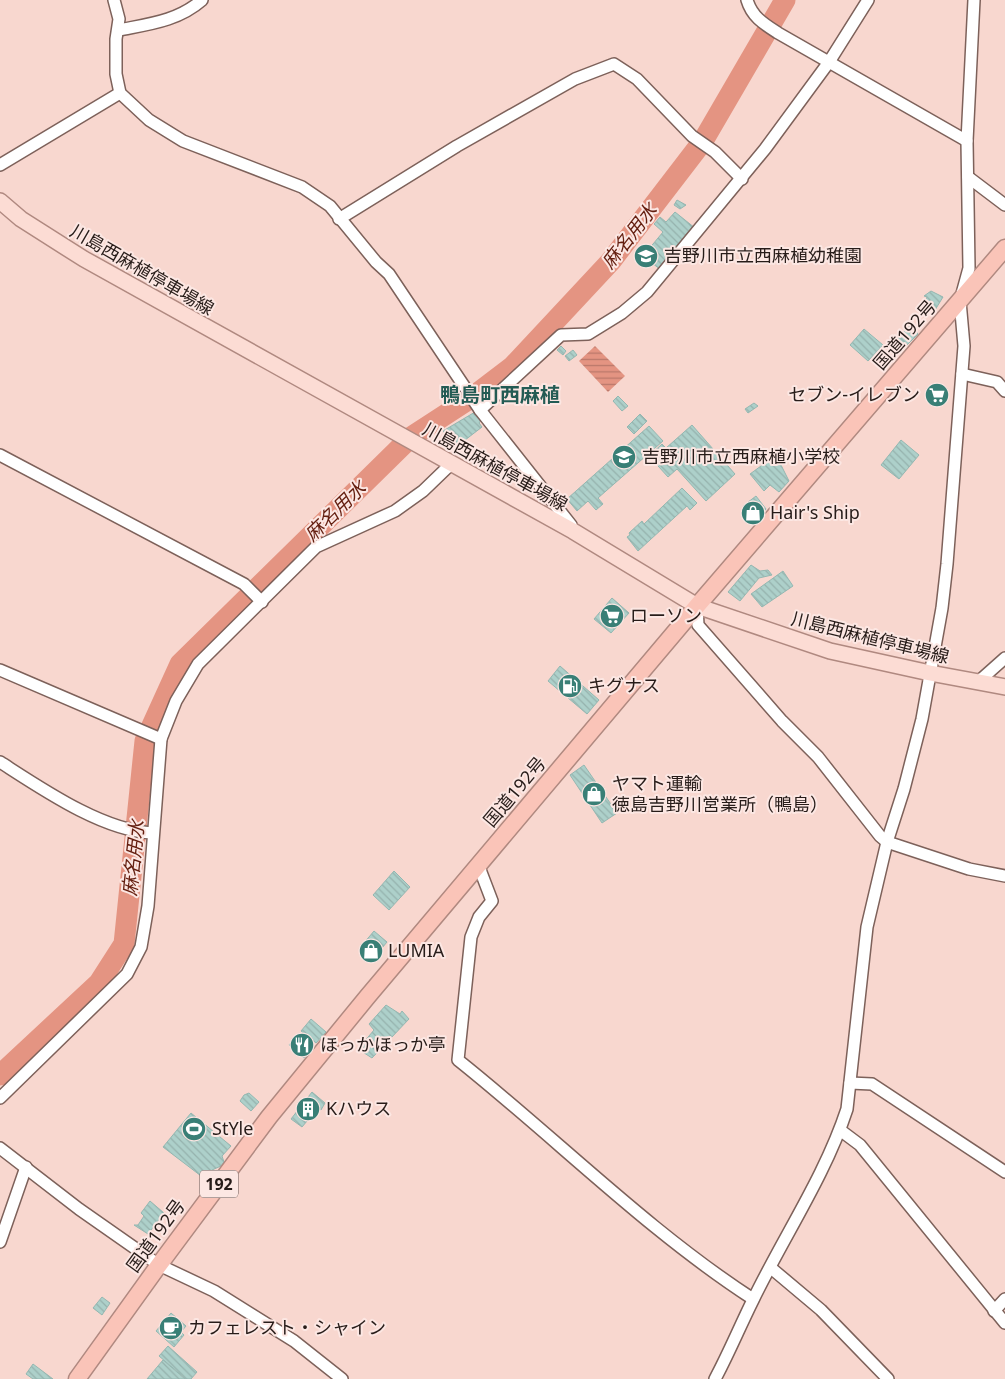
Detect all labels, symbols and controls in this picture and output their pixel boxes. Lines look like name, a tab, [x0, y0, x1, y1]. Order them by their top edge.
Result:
water label: 麻名用水	[595, 196, 664, 274]
street label: 川島西麻植停車場線	[66, 218, 219, 320]
school or university icon: 吉野川市立西麻植幼稚園	[633, 243, 659, 269]
place label: 吉野川市立西麻植幼稚園	[664, 243, 862, 267]
street label: 国道192号	[867, 294, 941, 374]
district label: 鴨島町西麻植	[440, 381, 560, 408]
place label: セブン-イレブン	[788, 382, 920, 406]
supermarket icon: セブン-イレブン	[924, 382, 950, 408]
street label: 川島西麻植停車場線	[419, 416, 572, 516]
school or university icon: 吉野川市立西麻植小学校	[611, 444, 637, 470]
place label: 吉野川市立西麻植小学校	[642, 444, 840, 468]
water label: 麻名用水	[299, 474, 373, 547]
shop icon: Hair's Ship	[740, 500, 766, 526]
place label: Hair's Ship	[770, 500, 860, 524]
supermarket icon: ローソン	[599, 603, 625, 629]
place label: ローソン	[630, 603, 702, 627]
street label: 川島西麻植停車場線	[789, 606, 952, 668]
fuel station icon: キグナス	[557, 673, 583, 699]
place label: キグナス	[588, 673, 660, 697]
street label: 国道192号	[478, 751, 551, 832]
place label: ヤマト運輸 徳島吉野川営業所（鴨島）	[612, 771, 828, 816]
shop icon: ヤマト運輸 徳島吉野川営業所（鴨島）	[581, 781, 607, 807]
water label: 麻名用水	[116, 817, 150, 897]
shop icon: LUMIA	[358, 938, 384, 964]
place label: LUMIA	[388, 938, 445, 962]
restaurant icon: ほっかほっか亭	[289, 1032, 315, 1058]
place label: ほっかほっか亭	[320, 1032, 446, 1056]
building icon: Kハウス	[295, 1096, 321, 1122]
place label: Kハウス	[326, 1096, 391, 1120]
sports icon: StYle	[181, 1116, 207, 1142]
place label: StYle	[212, 1116, 253, 1140]
road number: 192	[200, 1170, 238, 1198]
street label: 国道192号	[121, 1194, 190, 1277]
cafe icon: カフェレスト・シャイン	[158, 1315, 184, 1341]
place label: カフェレスト・シャイン	[188, 1315, 386, 1339]

